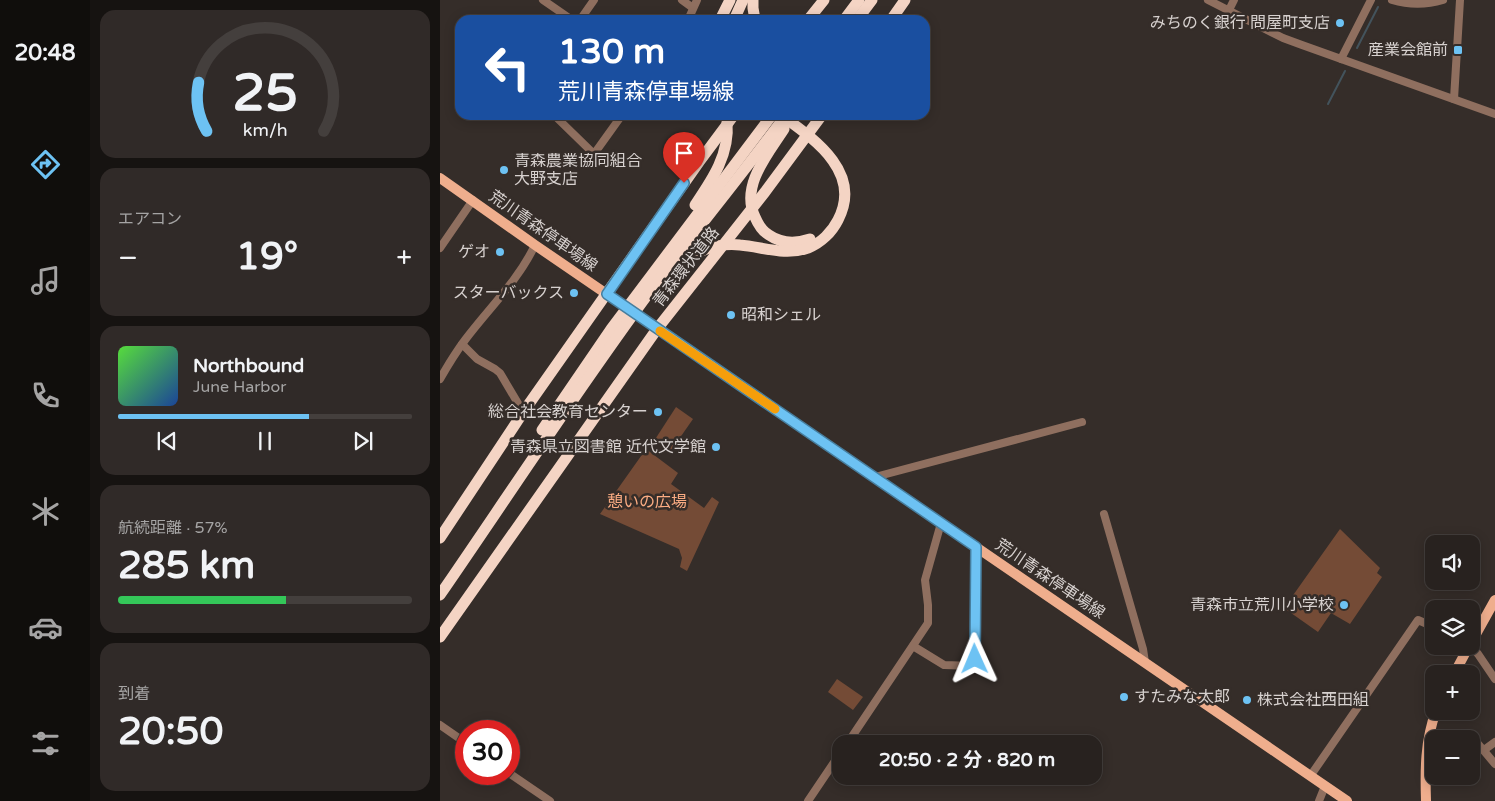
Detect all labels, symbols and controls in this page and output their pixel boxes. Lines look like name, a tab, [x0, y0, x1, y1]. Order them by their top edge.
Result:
place label: みちのく銀行 問屋町支店	[1150, 13, 1330, 33]
marker: みちのく銀行 問屋町支店	[1334, 17, 1346, 29]
text: 130 m	[558, 31, 665, 73]
icon: left	[475, 35, 540, 100]
text: 20:48	[15, 40, 75, 66]
place label: 産業会館前	[1368, 40, 1448, 60]
marker: 産業会館前	[1452, 44, 1464, 56]
text: 25	[232, 62, 298, 125]
text: 荒川青森停車場線	[558, 79, 734, 105]
text: km/h	[243, 120, 287, 141]
pin	[663, 132, 705, 183]
icon: arrive	[670, 139, 698, 167]
icon: directions	[28, 147, 63, 182]
place label: 青森農業協同組合 大野支店	[514, 151, 642, 189]
marker: 青森農業協同組合 大野支店	[498, 164, 510, 176]
street label: 荒川青森停車場線	[485, 186, 601, 276]
text: エアコン	[118, 209, 182, 229]
street label: 青森環状道路	[649, 223, 723, 311]
text: 19°	[236, 234, 298, 280]
text: −	[118, 241, 138, 275]
text: +	[396, 241, 412, 275]
place label: ゲオ	[458, 242, 490, 262]
marker: ゲオ	[494, 246, 506, 258]
icon: music	[28, 263, 63, 298]
place label: スターバックス	[453, 283, 564, 303]
marker: スターバックス	[568, 287, 580, 299]
place label: 昭和シェル	[741, 305, 821, 325]
marker: 昭和シェル	[725, 309, 737, 321]
text: Northbound	[193, 355, 304, 377]
text: June Harbor	[193, 377, 286, 397]
icon: phone	[28, 378, 63, 413]
place label: 総合社会教育センター	[488, 402, 648, 422]
marker: 総合社会教育センター	[652, 406, 664, 418]
icon: previous	[153, 427, 181, 455]
icon: pause	[251, 427, 279, 455]
icon: next	[349, 427, 377, 455]
place label: 青森県立図書館 近代文学館	[510, 437, 706, 457]
marker: 青森県立図書館 近代文学館	[710, 441, 722, 453]
park label: 憩いの広場	[607, 492, 687, 512]
icon: climate	[28, 494, 63, 529]
text: 航続距離 · 57%	[118, 518, 228, 538]
street label: 荒川青森停車場線	[991, 535, 1109, 623]
map controls	[1425, 535, 1480, 785]
button: sound	[1425, 535, 1480, 590]
text: 285 km	[118, 543, 255, 589]
place label: 青森市立荒川小学校	[1190, 595, 1334, 615]
marker: 青森市立荒川小学校	[1338, 599, 1350, 611]
button: layers	[1425, 600, 1480, 655]
icon: car	[28, 610, 63, 645]
position arrow	[948, 632, 1000, 684]
button: +	[1425, 665, 1480, 720]
text: 到着	[118, 684, 150, 704]
place label: すたみな太郎	[1134, 687, 1230, 707]
place label: 株式会社西田組	[1257, 690, 1369, 710]
marker: すたみな太郎	[1118, 691, 1130, 703]
marker: 株式会社西田組	[1241, 694, 1253, 706]
text: 20:50	[118, 709, 223, 755]
speed limit sign: 30	[455, 720, 520, 785]
icon: filters	[28, 726, 63, 761]
button: −	[1425, 730, 1480, 785]
text: 20:50 · 2 分 · 820 m	[879, 749, 1055, 771]

